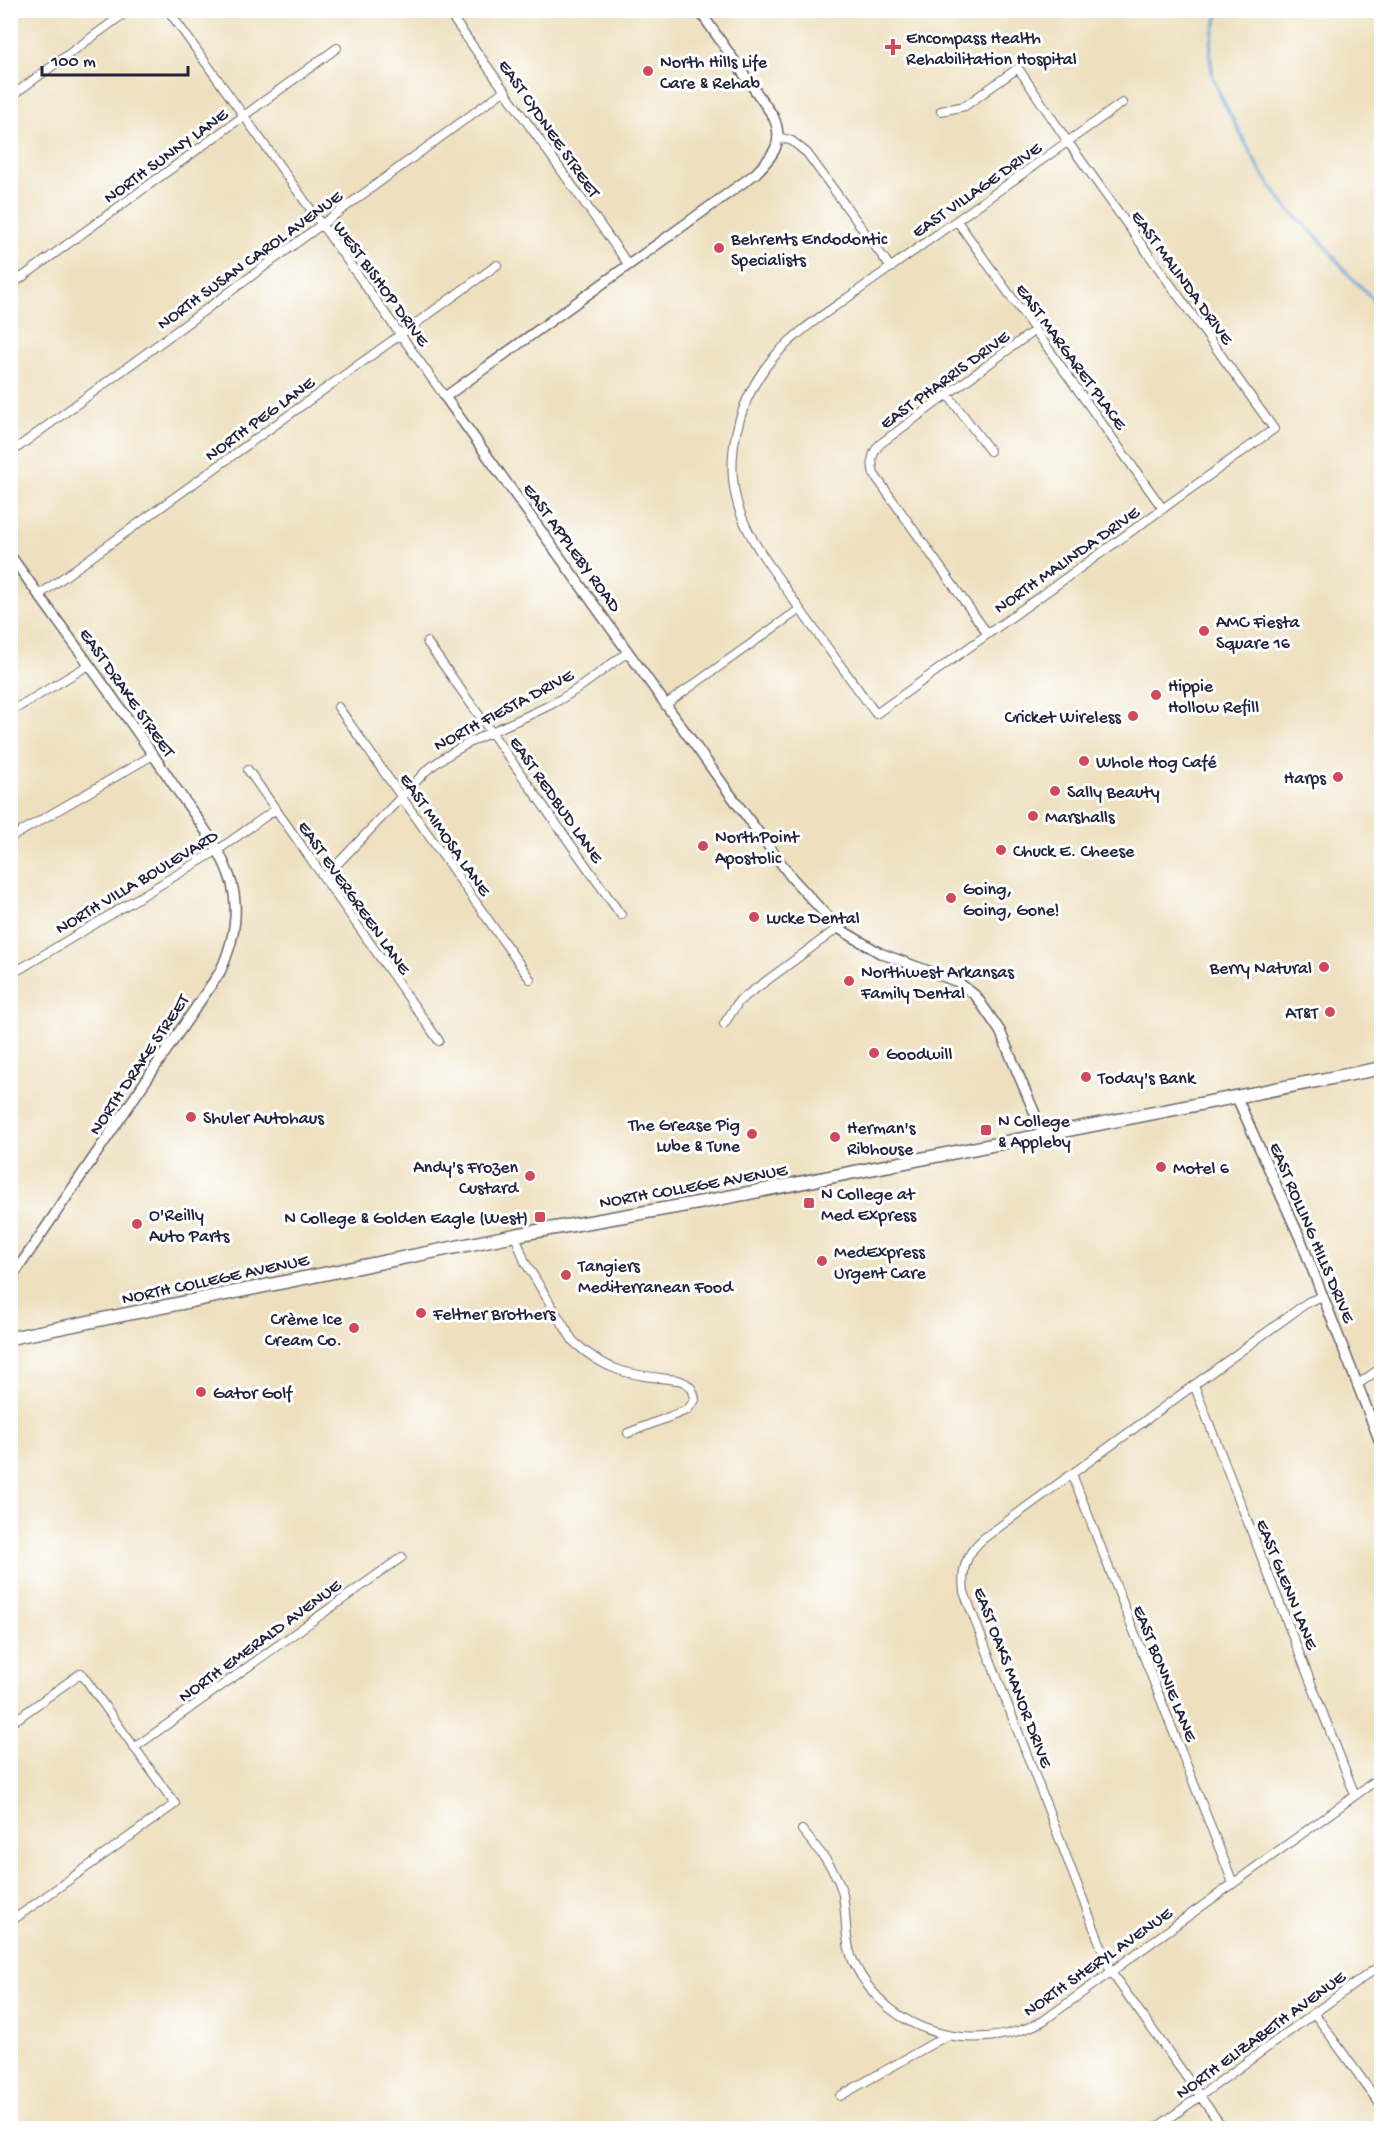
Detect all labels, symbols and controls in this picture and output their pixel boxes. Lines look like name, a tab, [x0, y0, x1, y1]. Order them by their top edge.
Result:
place label: Encompass Health Rehabilitation Hospital	[906, 29, 1077, 71]
marker: Encompass Health Rehabilitation Hospital	[884, 38, 902, 56]
scale bar	[42, 39, 188, 77]
text: 100 m	[50, 52, 96, 73]
place label: North Hills Life Care & Rehab	[660, 53, 768, 95]
street label: EAST CYDNEE STREET	[492, 56, 604, 203]
marker: North Hills Life Care & Rehab	[641, 64, 655, 78]
street label: NORTH SUNNY LANE	[100, 104, 233, 209]
street label: EAST VILLAGE DRIVE	[909, 138, 1047, 244]
street label: NORTH SUSAN CAROL AVENUE	[154, 186, 348, 335]
street label: EAST MALINDA DRIVE	[1125, 207, 1237, 350]
street label: WEST BISHOP DRIVE	[327, 218, 433, 352]
place label: Behrents Endodontic Specialists	[730, 230, 888, 272]
marker: Behrents Endodontic Specialists	[712, 241, 726, 255]
street label: EAST MARGARET PLACE	[1010, 280, 1131, 435]
street label: EAST PHARRIS DRIVE	[877, 327, 1015, 435]
street label: NORTH PEG LANE	[202, 373, 320, 467]
street label: EAST APPLEBY ROAD	[517, 480, 625, 617]
street label: NORTH MALINDA DRIVE	[991, 503, 1145, 619]
place label: AMC Fiesta Square 16	[1216, 613, 1301, 655]
marker: AMC Fiesta Square 16	[1197, 624, 1211, 638]
street label: EAST DRAKE STREET	[74, 625, 179, 763]
street label: NORTH FIESTA DRIVE	[431, 665, 578, 757]
place label: Hippie Hollow Refill	[1168, 677, 1259, 719]
marker: Hippie Hollow Refill	[1149, 688, 1163, 702]
place label: Cricket Wireless	[1005, 708, 1122, 729]
marker: Cricket Wireless	[1126, 709, 1140, 723]
street label: EAST REDBUD LANE	[503, 733, 607, 868]
place label: Whole Hog Café	[1096, 753, 1217, 774]
marker: Whole Hog Café	[1077, 754, 1091, 768]
place label: Harps	[1284, 769, 1327, 790]
street label: EAST MIMOSA LANE	[394, 770, 495, 901]
marker: Harps	[1331, 770, 1345, 784]
place label: Sally Beauty	[1067, 783, 1160, 804]
marker: Sally Beauty	[1048, 784, 1062, 798]
place label: Marshalls	[1045, 808, 1116, 829]
marker: Marshalls	[1026, 809, 1040, 823]
street label: EAST EVERGREEN LANE	[292, 818, 414, 980]
street label: NORTH VILLA BOULEVARD	[52, 826, 223, 940]
place label: NorthPoint Apostolic	[715, 828, 800, 870]
marker: NorthPoint Apostolic	[696, 839, 710, 853]
place label: Chuck E. Cheese	[1013, 842, 1135, 863]
marker: Chuck E. Cheese	[994, 843, 1008, 857]
place label: Going, Going, Gone!	[963, 880, 1059, 922]
marker: Going, Going, Gone!	[944, 891, 958, 905]
place label: Lucke Dental	[766, 909, 860, 930]
marker: Lucke Dental	[747, 910, 761, 924]
place label: Berry Natural	[1209, 959, 1312, 980]
marker: Berry Natural	[1317, 960, 1331, 974]
place label: Northwest Arkansas Family Dental	[860, 963, 1015, 1005]
marker: Northwest Arkansas Family Dental	[842, 974, 856, 988]
street label: NORTH DRAKE STREET	[85, 990, 195, 1140]
place label: AT&T	[1285, 1004, 1319, 1025]
marker: AT&T	[1323, 1005, 1337, 1019]
place label: Goodwill	[886, 1045, 952, 1066]
marker: Goodwill	[867, 1046, 881, 1060]
place label: Today's Bank	[1097, 1069, 1197, 1090]
marker: Today's Bank	[1079, 1070, 1093, 1084]
place label: Shuler Autohaus	[203, 1109, 325, 1130]
marker: Shuler Autohaus	[184, 1110, 198, 1124]
place label: N College & Appleby	[998, 1112, 1071, 1154]
place label: The Grease Pig Lube & Tune	[628, 1116, 741, 1158]
place label: Herman's Ribhouse	[847, 1119, 917, 1161]
marker: N College & Appleby	[979, 1123, 993, 1137]
marker: The Grease Pig Lube & Tune	[745, 1127, 759, 1141]
marker: Herman's Ribhouse	[828, 1130, 842, 1144]
street label: EAST ROLLING HILLS DRIVE	[1263, 1140, 1358, 1327]
place label: Andy's Frozen Custard	[413, 1158, 519, 1200]
place label: Motel 6	[1173, 1159, 1230, 1180]
street label: NORTH COLLEGE AVENUE	[598, 1160, 790, 1214]
marker: Motel 6	[1154, 1160, 1168, 1174]
marker: Andy's Frozen Custard	[523, 1169, 537, 1183]
place label: N College at Med Express	[821, 1185, 917, 1227]
marker: N College at Med Express	[802, 1196, 816, 1210]
place label: O'Reilly Auto Parts	[149, 1206, 231, 1248]
place label: N College & Golden Eagle (West)	[284, 1209, 528, 1230]
marker: N College & Golden Eagle (West)	[533, 1210, 547, 1224]
marker: O'Reilly Auto Parts	[130, 1217, 144, 1231]
place label: MedExpress Urgent Care	[834, 1243, 927, 1285]
street label: NORTH COLLEGE AVENUE	[120, 1250, 312, 1311]
marker: MedExpress Urgent Care	[815, 1254, 829, 1268]
place label: Tangiers Mediterranean Food	[577, 1257, 734, 1299]
marker: Tangiers Mediterranean Food	[559, 1268, 573, 1282]
place label: Feltner Brothers	[432, 1305, 557, 1326]
marker: Feltner Brothers	[414, 1306, 428, 1320]
place label: Crème Ice Cream Co.	[265, 1310, 343, 1352]
marker: Crème Ice Cream Co.	[347, 1321, 361, 1335]
place label: Gator Golf	[213, 1384, 293, 1405]
marker: Gator Golf	[194, 1385, 208, 1399]
street label: EAST GLENN LANE	[1250, 1517, 1322, 1654]
street label: NORTH EMERALD AVENUE	[175, 1575, 347, 1708]
street label: EAST OAKS MANOR DRIVE	[968, 1585, 1056, 1772]
street label: EAST BONNIE LANE	[1127, 1603, 1201, 1746]
street label: NORTH SHERYL AVENUE	[1020, 1903, 1178, 2022]
street label: NORTH ELIZABETH AVENUE	[1172, 1967, 1351, 2105]

